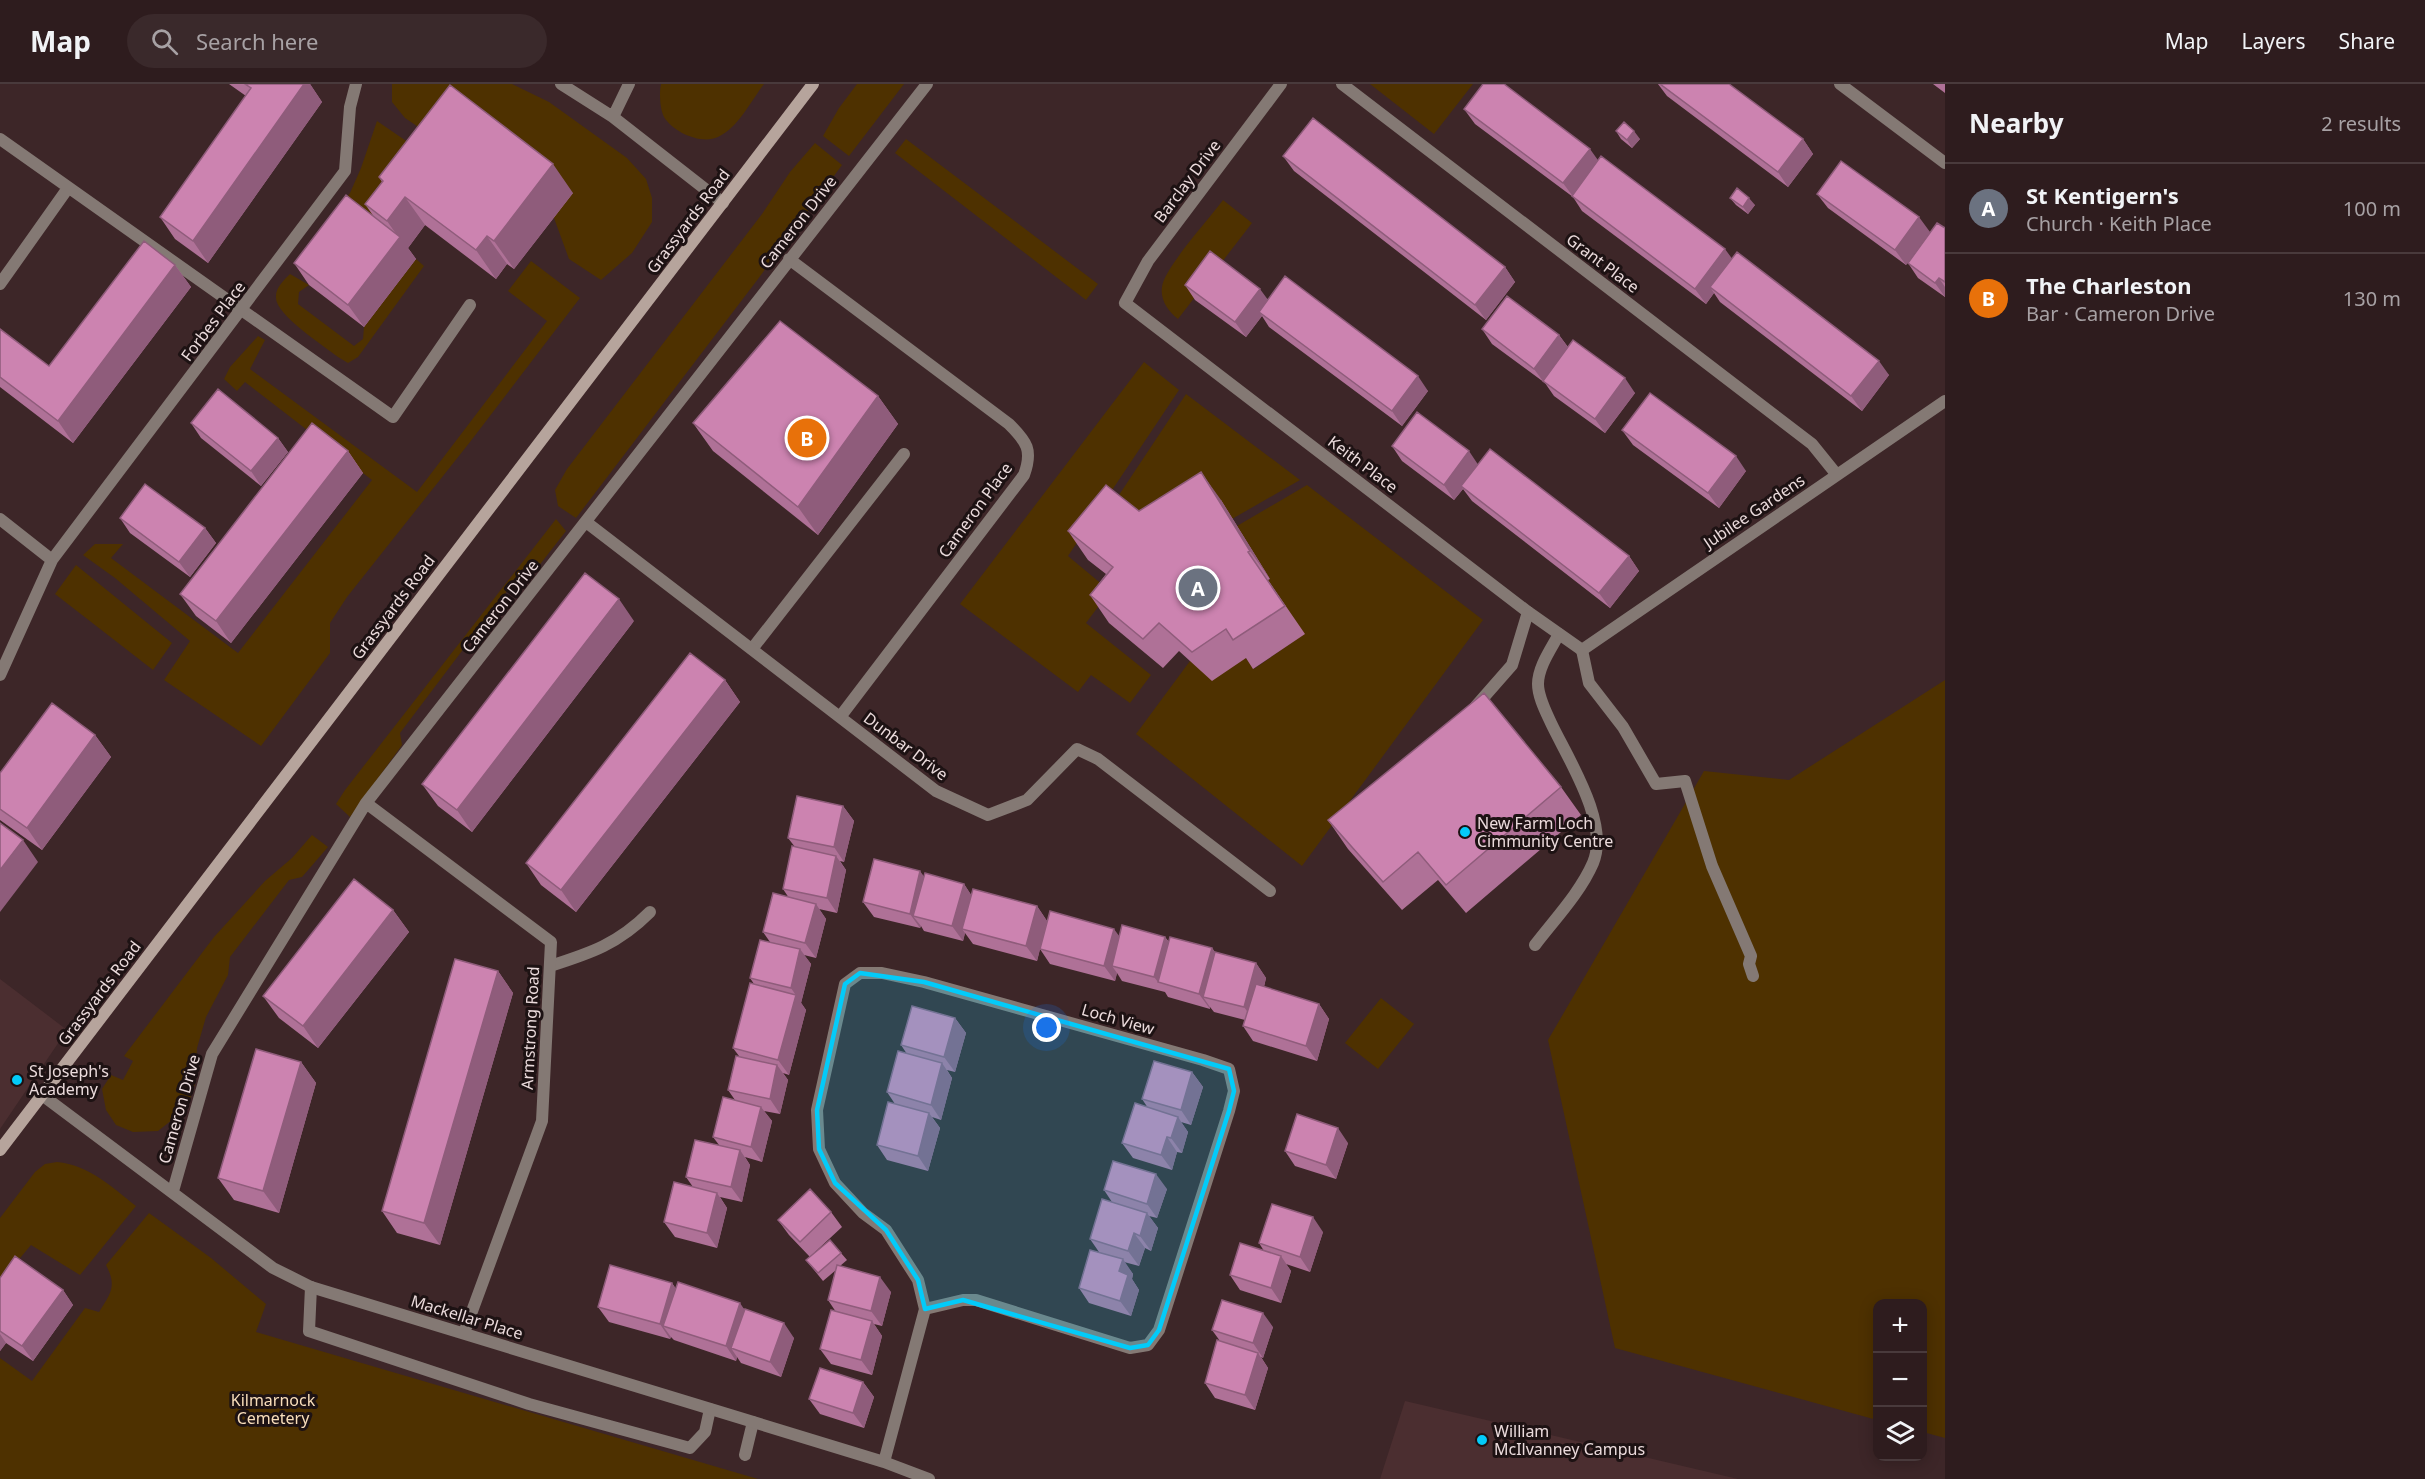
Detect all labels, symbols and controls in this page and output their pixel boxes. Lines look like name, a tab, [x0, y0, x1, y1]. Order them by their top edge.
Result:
search box	[127, 14, 547, 68]
text: Map	[30, 22, 91, 60]
icon: search	[148, 25, 181, 58]
text: Search here	[196, 26, 318, 56]
text: Map	[2165, 27, 2209, 55]
text: Layers	[2242, 27, 2306, 55]
text: Share	[2339, 27, 2395, 55]
text: Nearby	[1969, 105, 2064, 141]
text: 2 results	[2321, 110, 2401, 137]
street label: Barclay Drive	[1149, 135, 1225, 227]
street label: Grassyards Road	[641, 164, 735, 278]
street label: Cameron Drive	[755, 171, 841, 273]
text: St Kentigern's	[2026, 180, 2179, 210]
text: A	[1982, 195, 1995, 222]
text: 100 m	[2343, 195, 2401, 222]
text: Church · Keith Place	[2026, 210, 2212, 237]
street label: Grant Place	[1562, 228, 1644, 298]
text: The Charleston	[2026, 270, 2192, 300]
street label: Forbes Place	[176, 277, 250, 365]
text: B	[1982, 285, 1995, 312]
text: 130 m	[2343, 285, 2401, 312]
text: Bar · Cameron Drive	[2026, 300, 2215, 327]
pin: B	[788, 416, 826, 460]
street label: Keith Place	[1323, 430, 1403, 498]
street label: Cameron Place	[933, 458, 1017, 562]
street label: Jubilee Gardens	[1697, 469, 1809, 554]
street label: Grassyards Road	[346, 550, 440, 664]
street label: Cameron Drive	[457, 555, 543, 657]
pin: A	[1178, 566, 1218, 610]
street label: Dunbar Drive	[859, 707, 953, 785]
place label: New Farm Loch Cimmunity Centre	[1477, 812, 1613, 852]
marker: New Farm Loch Cimmunity Centre	[1458, 825, 1472, 839]
street label: Grassyards Road	[52, 936, 146, 1050]
street label: Armstrong Road	[516, 966, 544, 1090]
street label: Loch View	[1079, 998, 1157, 1040]
your location	[1032, 1013, 1061, 1042]
street label: Cameron Drive	[153, 1052, 205, 1166]
place label: St Joseph's Academy	[29, 1060, 109, 1100]
marker: St Joseph's Academy	[10, 1073, 24, 1087]
street label: Mackellar Place	[408, 1289, 526, 1345]
map controls	[1873, 1299, 1927, 1461]
button: +	[1873, 1299, 1927, 1353]
button: −	[1873, 1353, 1927, 1407]
park label: Kilmarnock Cemetery	[231, 1389, 316, 1429]
button: layers	[1873, 1407, 1927, 1461]
place label: William McIlvanney Campus	[1494, 1420, 1645, 1460]
marker: William McIlvanney Campus	[1475, 1433, 1489, 1447]

